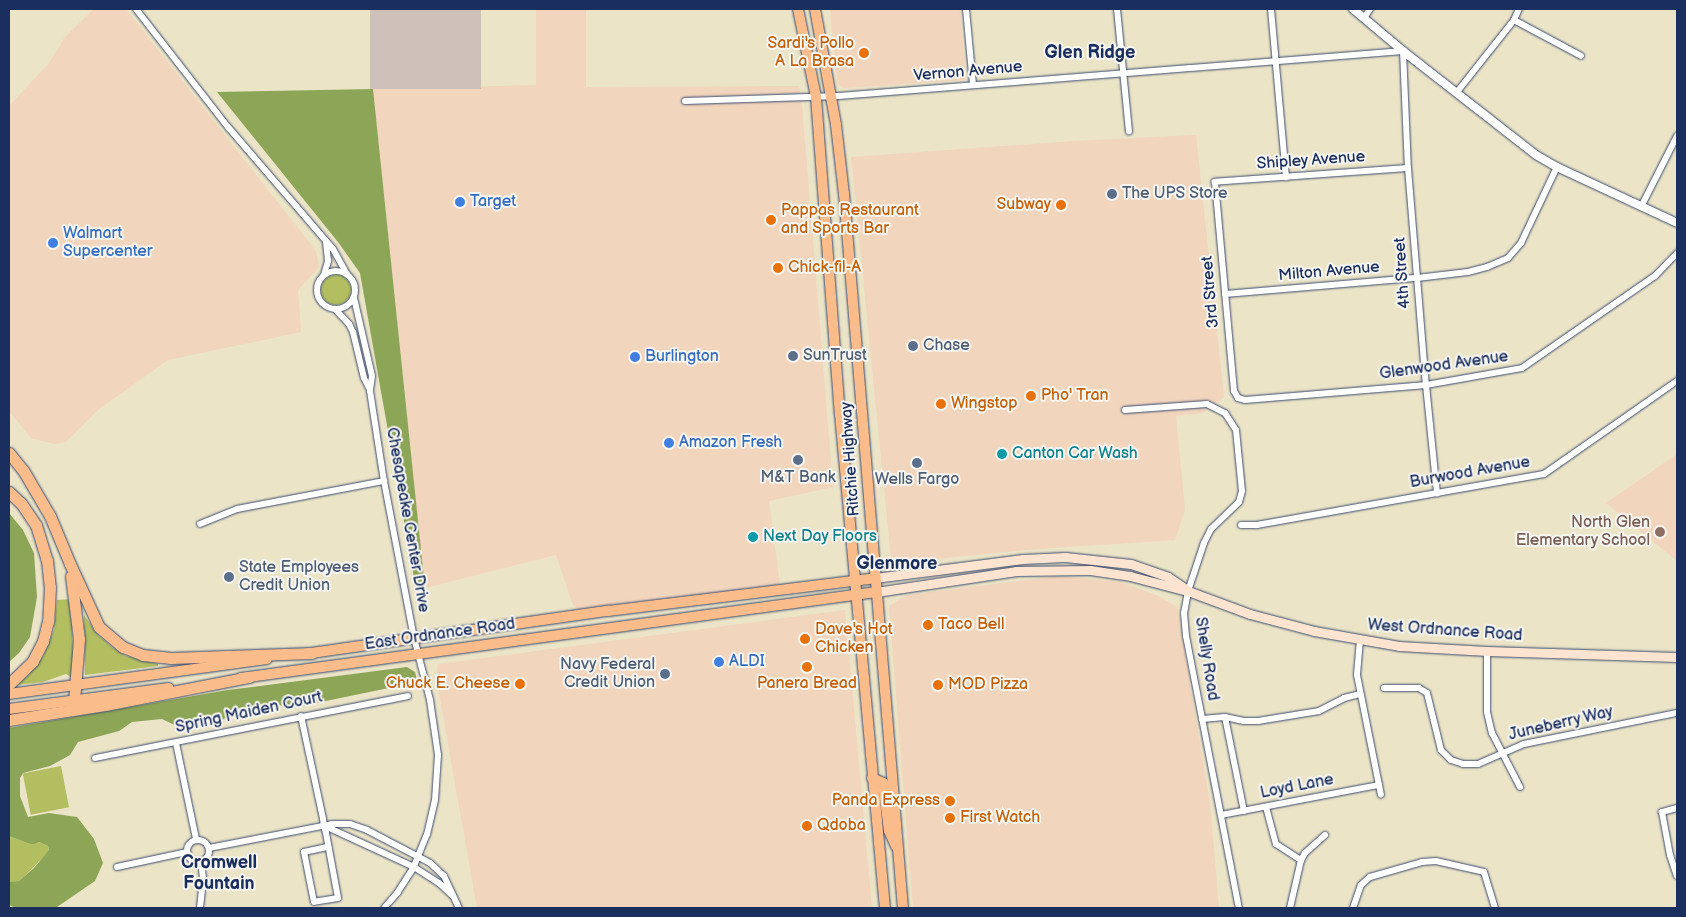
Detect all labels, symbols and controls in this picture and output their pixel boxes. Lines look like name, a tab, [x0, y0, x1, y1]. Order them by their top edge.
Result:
place label: Sardi's Pollo A La Brasa	[768, 34, 854, 72]
district label: Glen Ridge	[1045, 42, 1135, 64]
marker: Sardi's Pollo A La Brasa	[858, 47, 870, 59]
street label: Vernon Avenue	[913, 58, 1023, 86]
street label: Shipley Avenue	[1256, 148, 1366, 174]
place label: The UPS Store	[1122, 184, 1228, 204]
marker: The UPS Store	[1106, 188, 1118, 200]
place label: Target	[470, 192, 516, 212]
place label: Subway	[997, 195, 1051, 215]
marker: Target	[454, 196, 466, 208]
marker: Subway	[1055, 199, 1067, 211]
place label: Pappas Restaurant and Sports Bar	[781, 201, 919, 239]
marker: Pappas Restaurant and Sports Bar	[765, 214, 777, 226]
place label: Walmart Supercenter	[63, 224, 153, 262]
marker: Walmart Supercenter	[47, 237, 59, 249]
street label: 4th Street	[1391, 237, 1415, 309]
street label: 3rd Street	[1198, 255, 1224, 329]
place label: Chick-fil-A	[788, 258, 861, 278]
street label: Milton Avenue	[1278, 258, 1380, 286]
marker: Chick-fil-A	[772, 262, 784, 274]
place label: Chase	[923, 336, 970, 356]
marker: Chase	[907, 340, 919, 352]
place label: SunTrust	[803, 346, 867, 366]
place label: Burlington	[645, 347, 719, 367]
street label: Glenwood Avenue	[1378, 347, 1510, 385]
marker: SunTrust	[787, 350, 799, 362]
marker: Burlington	[629, 351, 641, 363]
place label: Pho' Tran	[1041, 386, 1109, 406]
marker: Pho' Tran	[1025, 390, 1037, 402]
place label: Wingstop	[951, 394, 1018, 414]
marker: Wingstop	[935, 398, 947, 410]
street label: Ritchie Highway	[837, 401, 865, 517]
street label: Chesapeake Center Drive	[381, 426, 433, 614]
place label: Amazon Fresh	[679, 433, 782, 453]
marker: Amazon Fresh	[663, 437, 675, 449]
place label: Canton Car Wash	[1012, 444, 1138, 464]
marker: Canton Car Wash	[996, 448, 1008, 460]
street label: Burwood Avenue	[1408, 453, 1532, 493]
marker: M&T Bank	[792, 454, 804, 466]
marker: Wells Fargo	[911, 457, 923, 469]
place label: M&T Bank	[760, 468, 836, 488]
place label: Wells Fargo	[875, 470, 959, 490]
place label: North Glen Elementary School	[1514, 513, 1650, 551]
marker: North Glen Elementary School	[1654, 526, 1666, 538]
place label: Next Day Floors	[763, 527, 878, 547]
marker: Next Day Floors	[747, 531, 759, 543]
district label: Glenmore	[857, 553, 937, 575]
place label: State Employees Credit Union	[239, 558, 359, 596]
marker: State Employees Credit Union	[223, 571, 235, 583]
street label: East Ordnance Road	[364, 615, 516, 655]
place label: Taco Bell	[938, 615, 1004, 635]
street label: Shelly Road	[1190, 615, 1222, 703]
street label: West Ordnance Road	[1367, 616, 1523, 646]
marker: Taco Bell	[922, 619, 934, 631]
place label: Dave's Hot Chicken	[815, 620, 893, 658]
marker: Dave's Hot Chicken	[799, 633, 811, 645]
place label: ALDI	[729, 652, 765, 672]
place label: Navy Federal Credit Union	[559, 655, 655, 693]
marker: ALDI	[713, 656, 725, 668]
marker: Panera Bread	[801, 661, 813, 673]
marker: Navy Federal Credit Union	[659, 668, 671, 680]
place label: Chuck E. Cheese	[386, 674, 510, 694]
place label: Panera Bread	[757, 674, 857, 694]
place label: MOD Pizza	[948, 675, 1028, 695]
marker: Chuck E. Cheese	[514, 678, 526, 690]
marker: MOD Pizza	[932, 679, 944, 691]
street label: Spring Maiden Court	[174, 688, 324, 738]
street label: Juneberry Way	[1506, 702, 1616, 746]
street label: Loyd Lane	[1259, 770, 1335, 804]
place label: Panda Express	[832, 791, 940, 811]
marker: Panda Express	[944, 795, 956, 807]
place label: First Watch	[960, 808, 1041, 828]
marker: First Watch	[944, 812, 956, 824]
place label: Qdoba	[817, 816, 866, 836]
marker: Qdoba	[801, 820, 813, 832]
district label: Cromwell Fountain	[181, 853, 257, 896]

